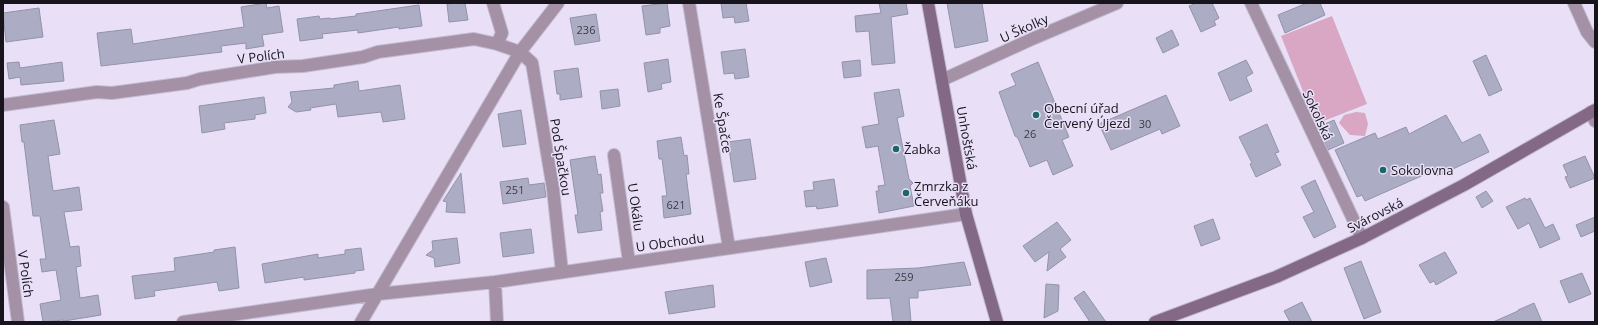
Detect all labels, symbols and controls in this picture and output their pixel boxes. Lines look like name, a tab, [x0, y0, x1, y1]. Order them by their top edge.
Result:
street label: U Školky	[997, 9, 1052, 47]
house number: 236	[577, 22, 595, 37]
street label: V Polích	[236, 44, 286, 68]
street label: Sokolská	[1299, 87, 1337, 143]
street label: Ke Špačce	[709, 92, 737, 154]
place label: Obecní úřad Červený Újezd	[1044, 99, 1131, 132]
street label: Unhošťská	[953, 105, 981, 171]
marker: Obecní úřad Červený Újezd	[1031, 110, 1041, 120]
house number: 30	[1139, 116, 1151, 131]
street label: Pod Špačkou	[546, 117, 576, 197]
house number: 26	[1024, 126, 1036, 141]
place label: Žabka	[904, 140, 941, 158]
marker: Žabka	[891, 144, 901, 154]
place label: Sokolovna	[1391, 161, 1453, 179]
marker: Sokolovna	[1378, 165, 1388, 175]
place label: Zmrzka z Červeňáku	[914, 177, 979, 210]
house number: 251	[506, 182, 524, 197]
street label: U Okálu	[624, 182, 648, 232]
marker: Zmrzka z Červeňáku	[901, 188, 911, 198]
street label: Svárovská	[1344, 193, 1406, 237]
house number: 621	[667, 197, 685, 212]
street label: U Obchodu	[635, 228, 705, 256]
street label: V Polích	[14, 249, 38, 299]
house number: 259	[895, 269, 913, 284]

